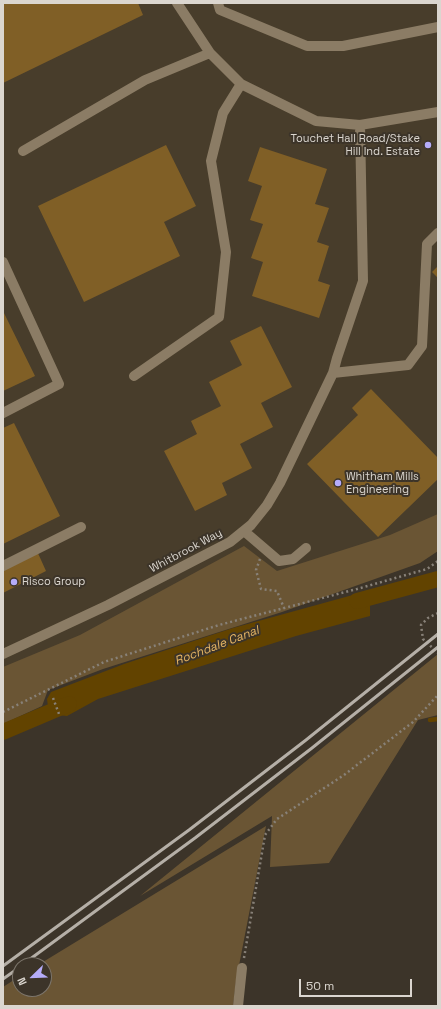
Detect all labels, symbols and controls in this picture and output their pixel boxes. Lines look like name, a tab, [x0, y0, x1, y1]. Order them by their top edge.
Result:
place label: Touchet Hall Road/Stake Hill Ind. Estate	[291, 132, 420, 158]
marker: Touchet Hall Road/Stake Hill Ind. Estate	[423, 140, 433, 150]
place label: Whitham Mills Engineering	[346, 470, 419, 496]
marker: Whitham Mills Engineering	[333, 478, 343, 488]
street label: Whitbrook Way	[148, 526, 224, 576]
place label: Risco Group	[22, 575, 85, 589]
marker: Risco Group	[9, 577, 19, 587]
water label: Rochdale Canal	[173, 623, 261, 669]
north arrow	[12, 957, 52, 997]
scale bar	[301, 971, 414, 997]
text: N	[14, 975, 30, 987]
text: 50 m	[306, 978, 334, 994]

